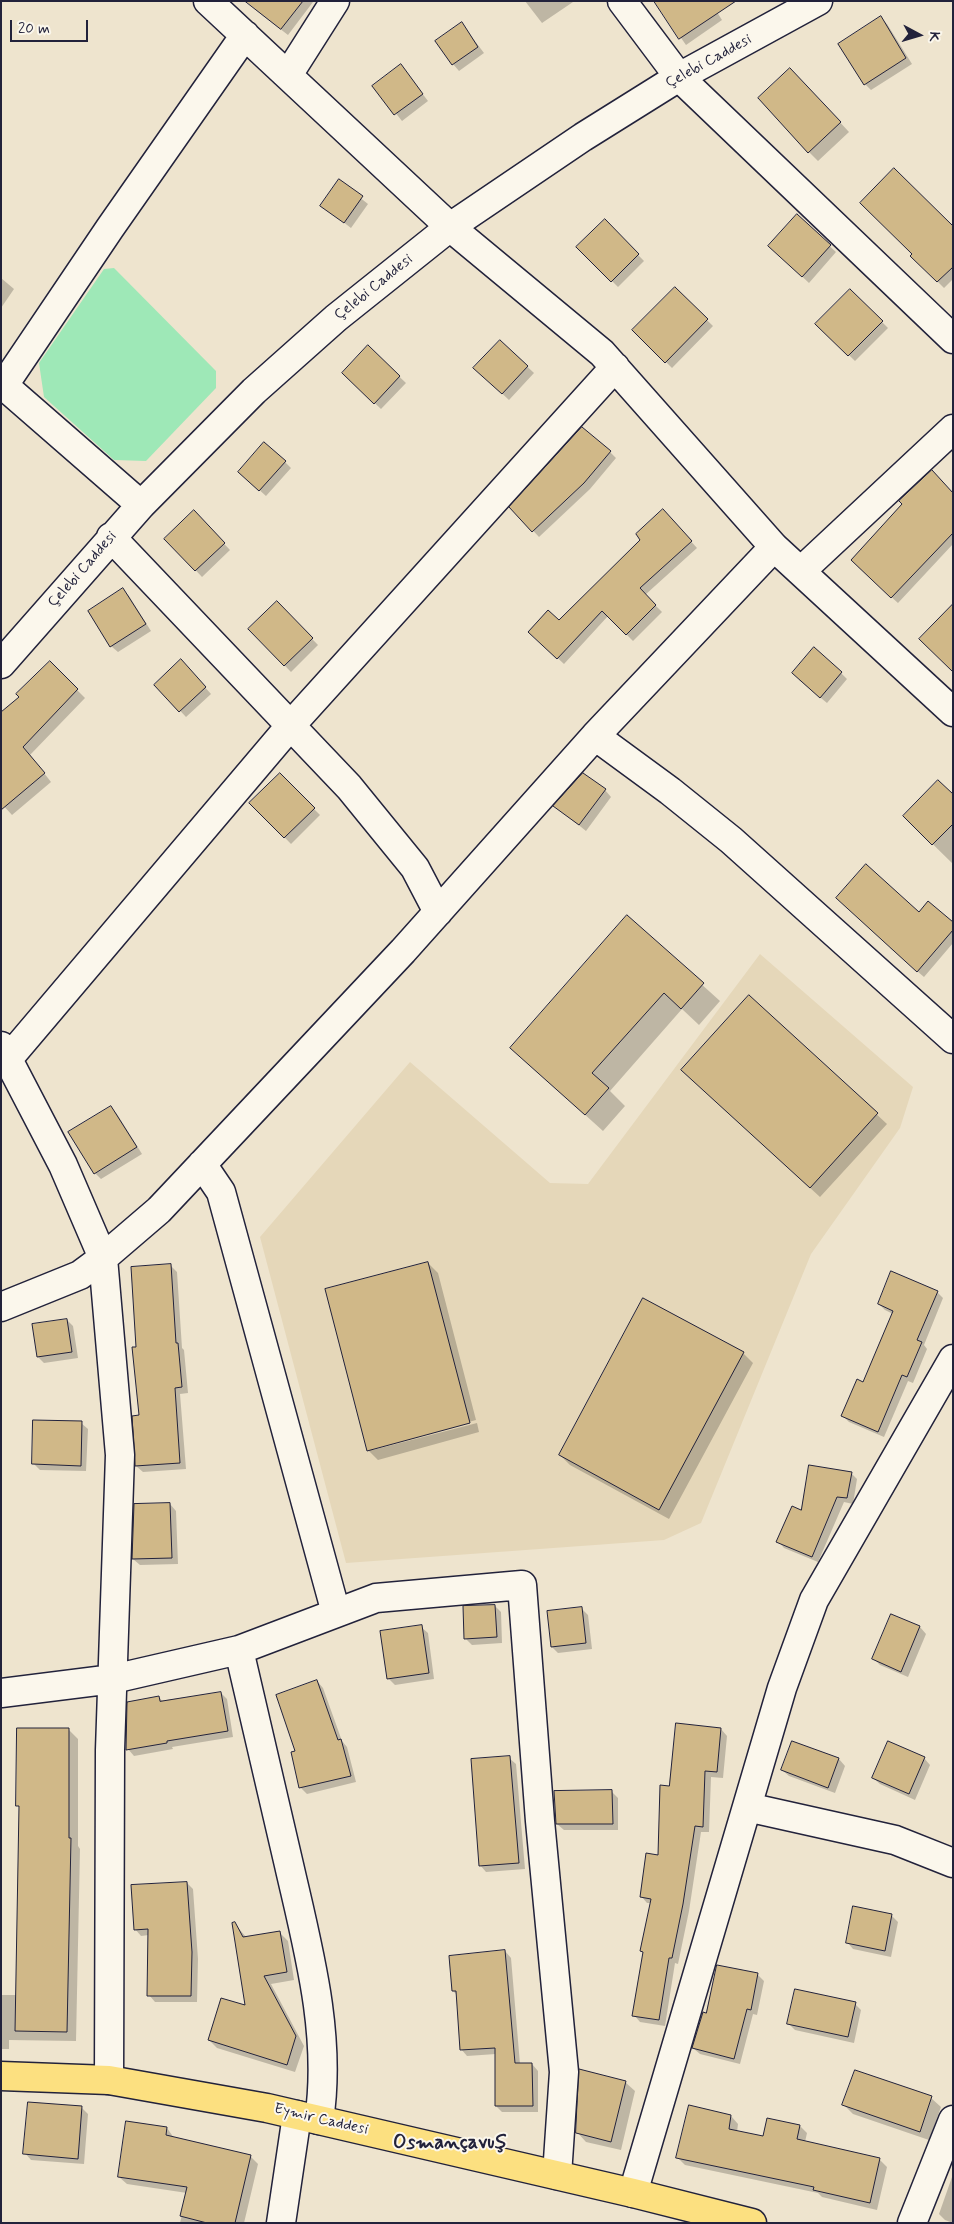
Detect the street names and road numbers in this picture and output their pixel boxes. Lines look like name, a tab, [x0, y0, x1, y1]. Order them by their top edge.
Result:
street label: Çelebi Caddesi	[663, 31, 755, 93]
street label: Çelebi Caddesi	[331, 251, 417, 325]
street label: Çelebi Caddesi	[45, 528, 121, 612]
street label: Eymir Caddesi	[272, 2100, 370, 2140]

